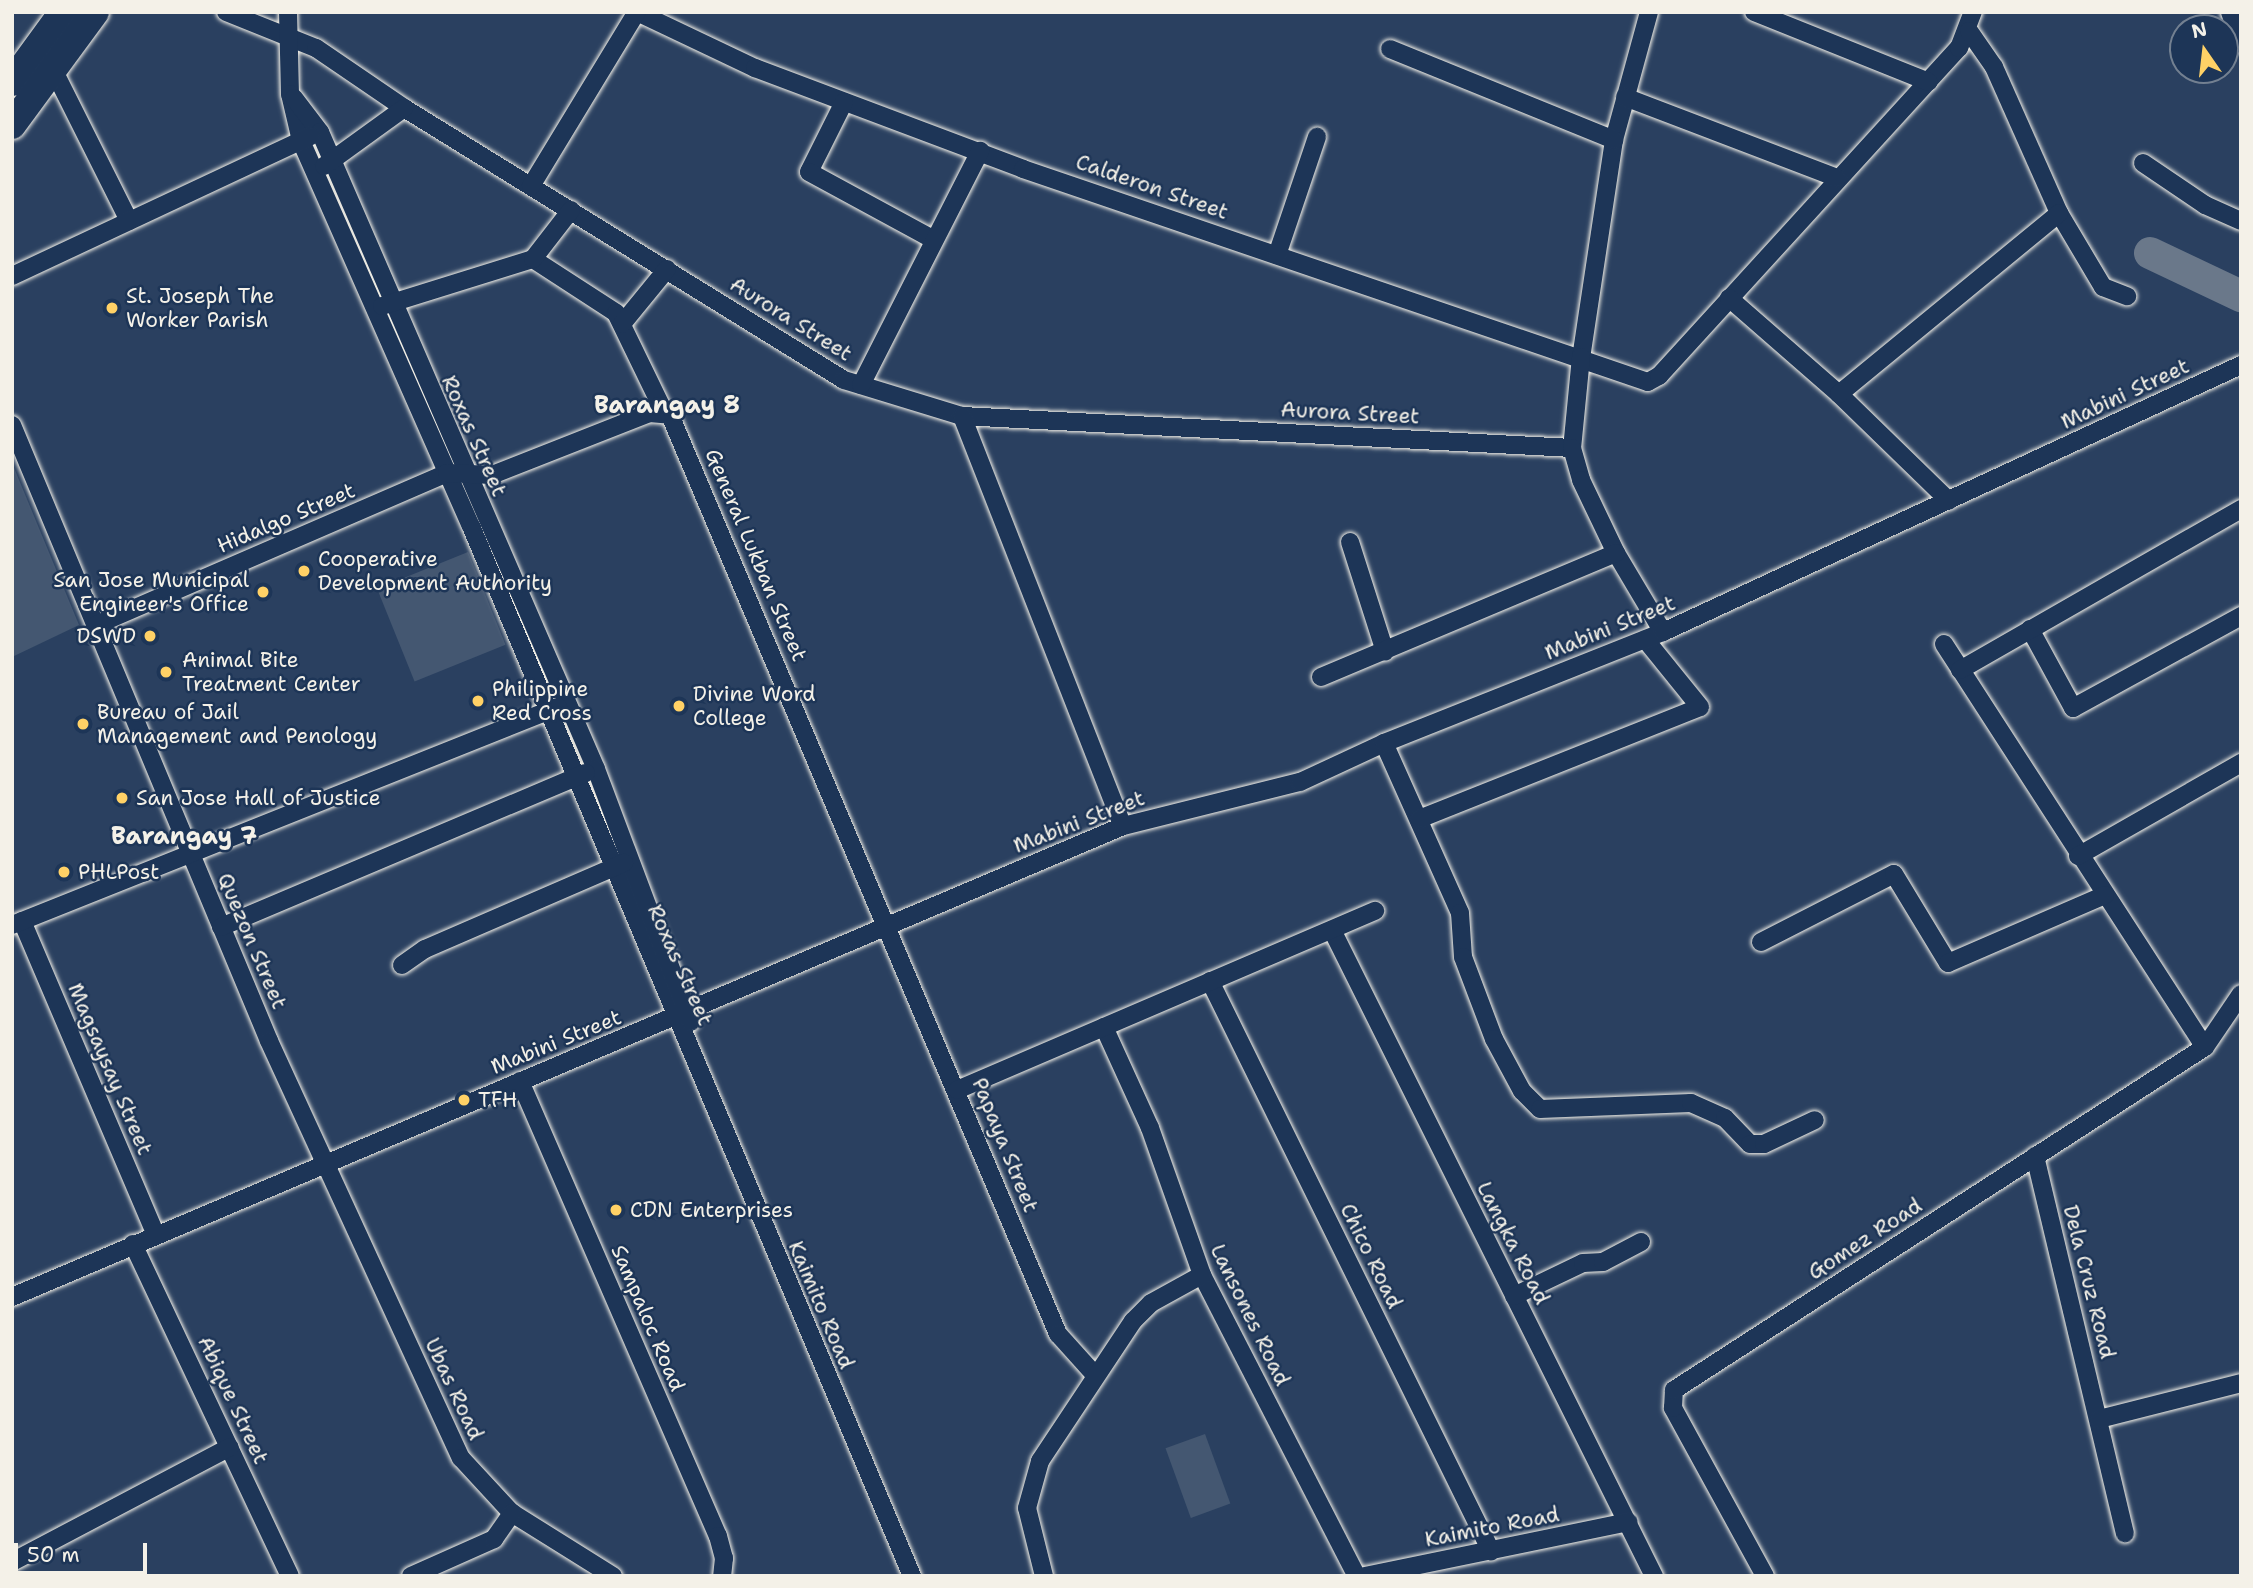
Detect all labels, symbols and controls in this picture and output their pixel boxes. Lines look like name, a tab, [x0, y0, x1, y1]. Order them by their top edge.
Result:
north arrow	[2169, 14, 2239, 84]
text: N	[2189, 16, 2210, 44]
street label: Calderon Street	[1072, 149, 1232, 225]
street label: Aurora Street	[725, 271, 857, 367]
place label: St. Joseph The Worker Parish	[126, 283, 274, 333]
marker: St. Joseph The Worker Parish	[104, 300, 120, 316]
street label: Mabini Street	[2057, 353, 2193, 435]
street label: Roxas Street	[436, 372, 512, 500]
district label: Barangay 8	[594, 392, 740, 420]
street label: Aurora Street	[1280, 397, 1420, 429]
street label: General Lukban Street	[700, 445, 812, 665]
street label: Hidalgo Street	[213, 478, 359, 558]
place label: Cooperative Development Authority	[318, 546, 552, 596]
marker: Cooperative Development Authority	[296, 563, 312, 579]
place label: San Jose Municipal Engineer's Office	[53, 567, 249, 617]
marker: San Jose Municipal Engineer's Office	[255, 584, 271, 600]
street label: Mabini Street	[1541, 590, 1679, 666]
place label: DSWD	[77, 623, 136, 649]
marker: DSWD	[142, 628, 158, 644]
place label: Animal Bite Treatment Center	[182, 647, 361, 697]
marker: Animal Bite Treatment Center	[156, 662, 176, 682]
place label: Philippine Red Cross	[492, 676, 592, 726]
place label: Divine Word College	[693, 681, 816, 731]
marker: Philippine Red Cross	[470, 693, 486, 709]
marker: Divine Word College	[671, 698, 687, 714]
place label: Bureau of Jail Management and Penology	[97, 699, 377, 749]
marker: Bureau of Jail Management and Penology	[75, 716, 91, 732]
place label: San Jose Hall of Justice	[136, 785, 381, 811]
street label: Mabini Street	[1010, 785, 1148, 859]
marker: San Jose Hall of Justice	[114, 790, 130, 806]
district label: Barangay 7	[111, 823, 257, 851]
place label: PHLPost	[78, 859, 159, 885]
marker: PHLPost	[56, 864, 72, 880]
street label: Quezon Street	[212, 869, 292, 1013]
street label: Roxas Street	[642, 901, 718, 1029]
street label: Magsaysay Street	[62, 979, 158, 1159]
street label: Mabini Street	[487, 1004, 625, 1080]
street label: Papaya Street	[967, 1074, 1043, 1216]
place label: TFH	[478, 1087, 517, 1113]
marker: TFH	[456, 1092, 472, 1108]
street label: Langka Road	[1471, 1177, 1555, 1309]
street label: Gomez Road	[1803, 1193, 1927, 1285]
place label: CDN Enterprises	[630, 1197, 793, 1223]
street label: Chico Road	[1335, 1199, 1407, 1313]
marker: CDN Enterprises	[608, 1202, 624, 1218]
street label: Dela Cruz Road	[2058, 1203, 2120, 1361]
street label: Kaimito Road	[783, 1237, 859, 1373]
street label: Lansones Road	[1205, 1240, 1295, 1390]
street label: Sampaloc Road	[606, 1241, 690, 1395]
street label: Abique Street	[192, 1332, 274, 1468]
street label: Ubas Road	[419, 1334, 489, 1444]
street label: Kaimito Road	[1423, 1502, 1561, 1552]
scale bar	[18, 1528, 150, 1572]
text: 50 m	[27, 1541, 80, 1569]

